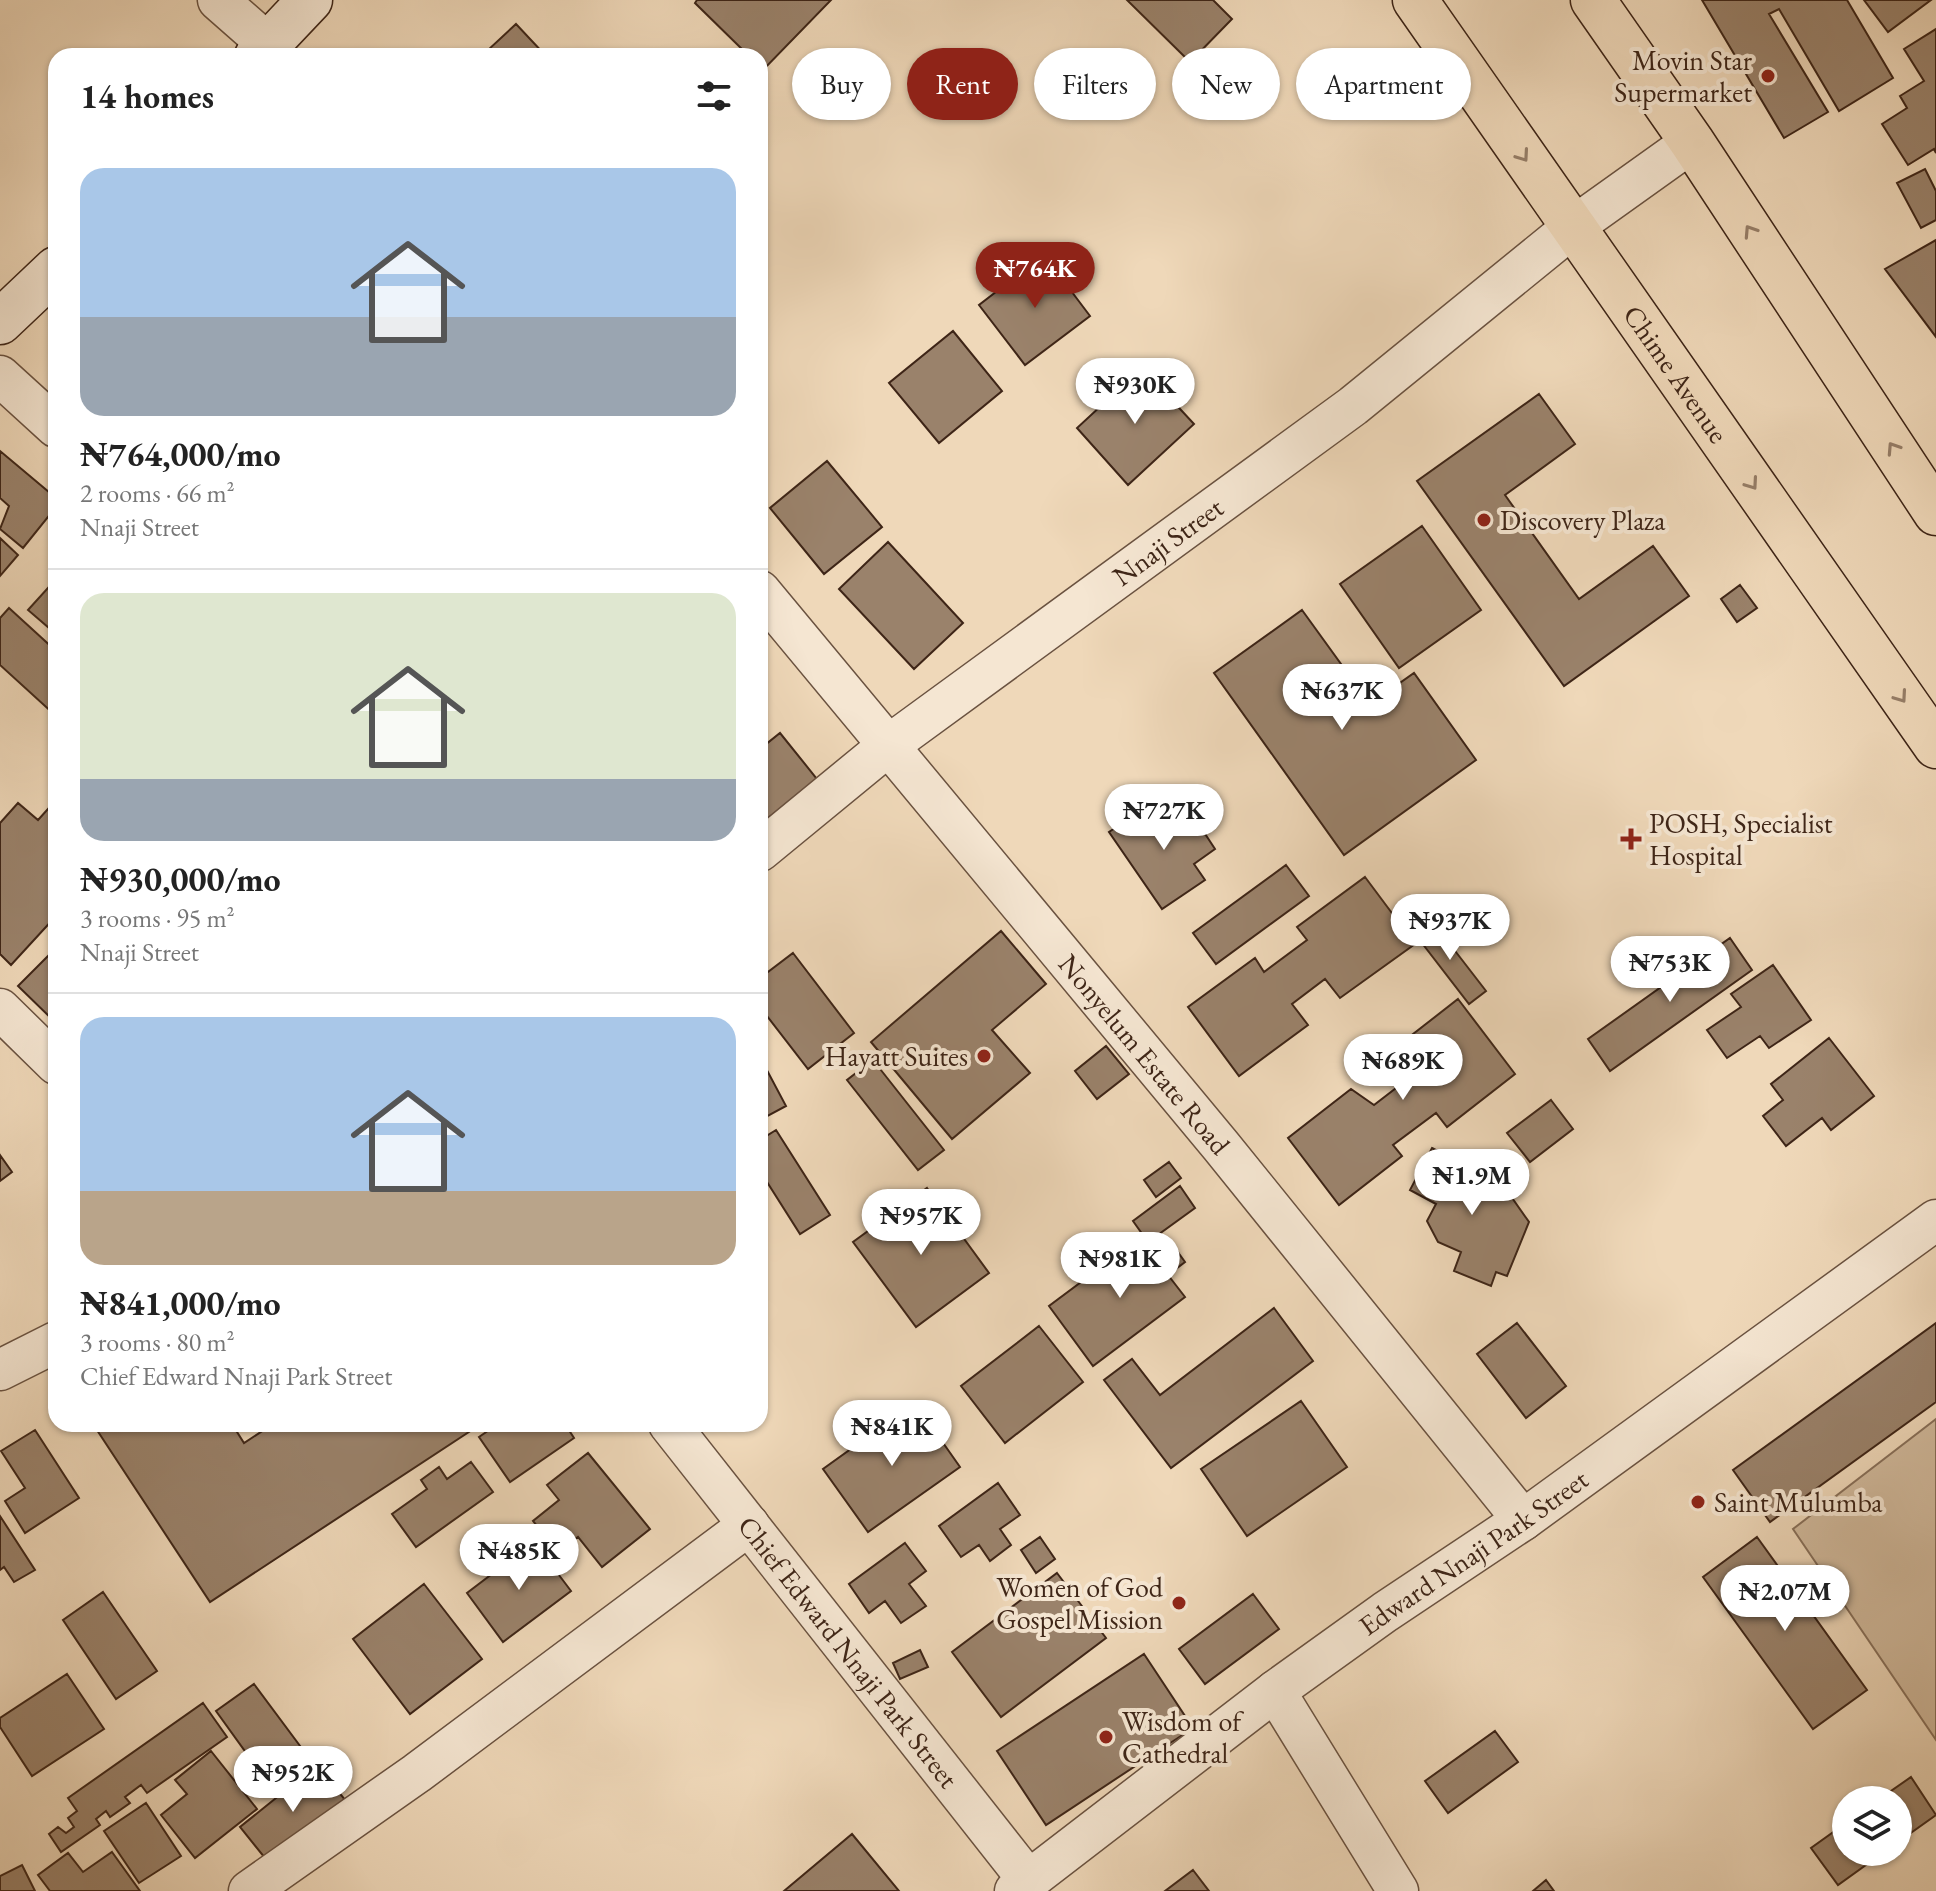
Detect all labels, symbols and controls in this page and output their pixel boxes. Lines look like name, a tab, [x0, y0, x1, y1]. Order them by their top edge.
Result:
place label: Movin Star Supermarket	[1614, 42, 1753, 110]
chip: Buy	[792, 48, 891, 120]
chip: Rent	[907, 48, 1018, 120]
chip: Filters	[1034, 48, 1156, 120]
chip: New	[1172, 48, 1280, 120]
chip: Apartment	[1296, 48, 1471, 120]
marker: Movin Star Supermarket	[1759, 67, 1777, 85]
text: 14 homes	[80, 74, 214, 118]
icon: filters	[692, 74, 736, 118]
one-way arrow	[1513, 148, 1528, 162]
icon: home	[336, 220, 480, 364]
one-way arrow	[1745, 225, 1760, 239]
pin: ₦764K	[979, 242, 1091, 310]
text: ₦764K	[994, 251, 1076, 285]
street label: Chime Avenue	[1616, 298, 1737, 450]
pin: ₦930K	[1079, 358, 1191, 426]
text: ₦930K	[1094, 367, 1176, 401]
text: ₦764,000/mo	[80, 432, 281, 476]
one-way arrow	[1888, 442, 1903, 457]
one-way arrow	[1742, 475, 1757, 490]
text: 2 rooms · 66 m²	[80, 476, 235, 510]
street label: Nnaji Street	[1105, 489, 1230, 594]
place label: Discovery Plaza	[1500, 502, 1666, 538]
text: Nnaji Street	[80, 510, 199, 544]
marker: Discovery Plaza	[1475, 511, 1493, 529]
icon: home	[336, 645, 480, 789]
pin: ₦637K	[1286, 664, 1398, 732]
text: ₦637K	[1301, 673, 1383, 707]
one-way arrow	[1892, 689, 1906, 703]
pin: ₦727K	[1108, 784, 1220, 852]
text: ₦727K	[1123, 793, 1205, 827]
place label: POSH, Specialist Hospital	[1649, 805, 1833, 873]
marker: POSH, Specialist Hospital	[1620, 828, 1642, 850]
text: ₦930,000/mo	[80, 857, 281, 901]
pin: ₦937K	[1394, 894, 1506, 962]
text: 3 rooms · 95 m²	[80, 901, 235, 935]
text: ₦937K	[1409, 903, 1491, 937]
text: Nnaji Street	[80, 935, 199, 969]
pin: ₦753K	[1614, 936, 1726, 1004]
text: ₦753K	[1629, 945, 1711, 979]
street label: Nonyelum Estate Road	[1051, 946, 1239, 1162]
pin: ₦689K	[1347, 1034, 1459, 1102]
place label: Hayatt Suites	[825, 1038, 968, 1074]
text: ₦689K	[1362, 1043, 1444, 1077]
marker: Hayatt Suites	[975, 1047, 993, 1065]
icon: home	[336, 1069, 480, 1213]
pin: ₦1.9M	[1416, 1149, 1528, 1217]
text: ₦1.9M	[1432, 1158, 1512, 1192]
pin: ₦957K	[865, 1189, 977, 1257]
text: ₦957K	[880, 1198, 962, 1232]
pin: ₦981K	[1064, 1232, 1176, 1300]
text: ₦981K	[1079, 1241, 1161, 1275]
text: ₦841,000/mo	[80, 1281, 281, 1325]
text: 3 rooms · 80 m²	[80, 1325, 235, 1359]
text: Chief Edward Nnaji Park Street	[80, 1359, 392, 1393]
pin: ₦841K	[836, 1400, 948, 1468]
text: ₦841K	[851, 1409, 933, 1443]
street label: Edward Nnaji Park Street	[1351, 1461, 1595, 1643]
place label: Saint Mulumba	[1714, 1484, 1883, 1520]
marker: Saint Mulumba	[1689, 1493, 1707, 1511]
street label: Chief Edward Nnaji Park Street	[730, 1508, 967, 1795]
pin: ₦485K	[463, 1524, 575, 1592]
text: ₦485K	[478, 1533, 560, 1567]
pin: ₦2.07M	[1720, 1565, 1850, 1633]
place label: Women of God Gospel Mission	[996, 1569, 1164, 1637]
text: ₦2.07M	[1738, 1574, 1832, 1608]
marker: Women of God Gospel Mission	[1170, 1594, 1188, 1612]
place label: Wisdom of Cathedral	[1122, 1703, 1244, 1771]
marker: Wisdom of Cathedral	[1097, 1728, 1115, 1746]
pin: ₦952K	[237, 1746, 349, 1814]
text: ₦952K	[252, 1755, 334, 1789]
map controls	[1832, 1786, 1912, 1866]
button: layers	[1832, 1786, 1912, 1866]

